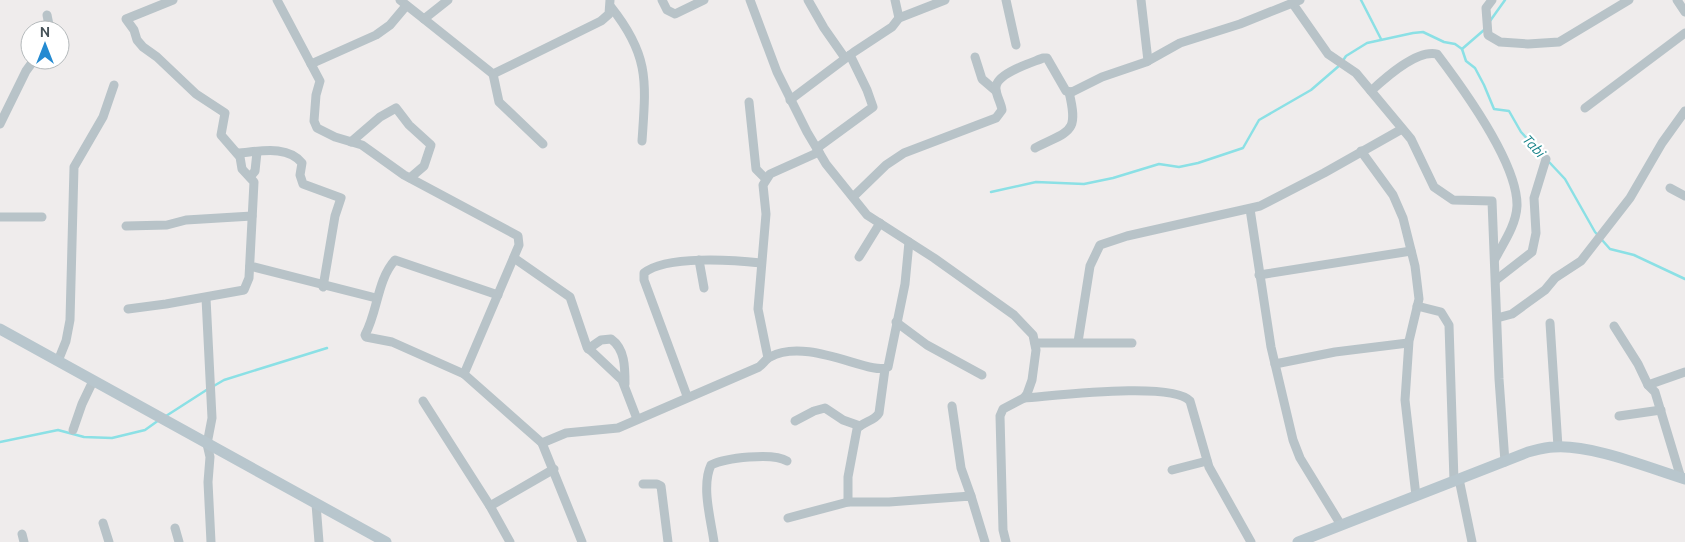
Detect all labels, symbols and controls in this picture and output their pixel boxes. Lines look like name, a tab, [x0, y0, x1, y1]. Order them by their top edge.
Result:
north arrow	[20, 20, 70, 70]
text: N	[40, 24, 50, 40]
water label: Tabi	[1519, 131, 1549, 161]

